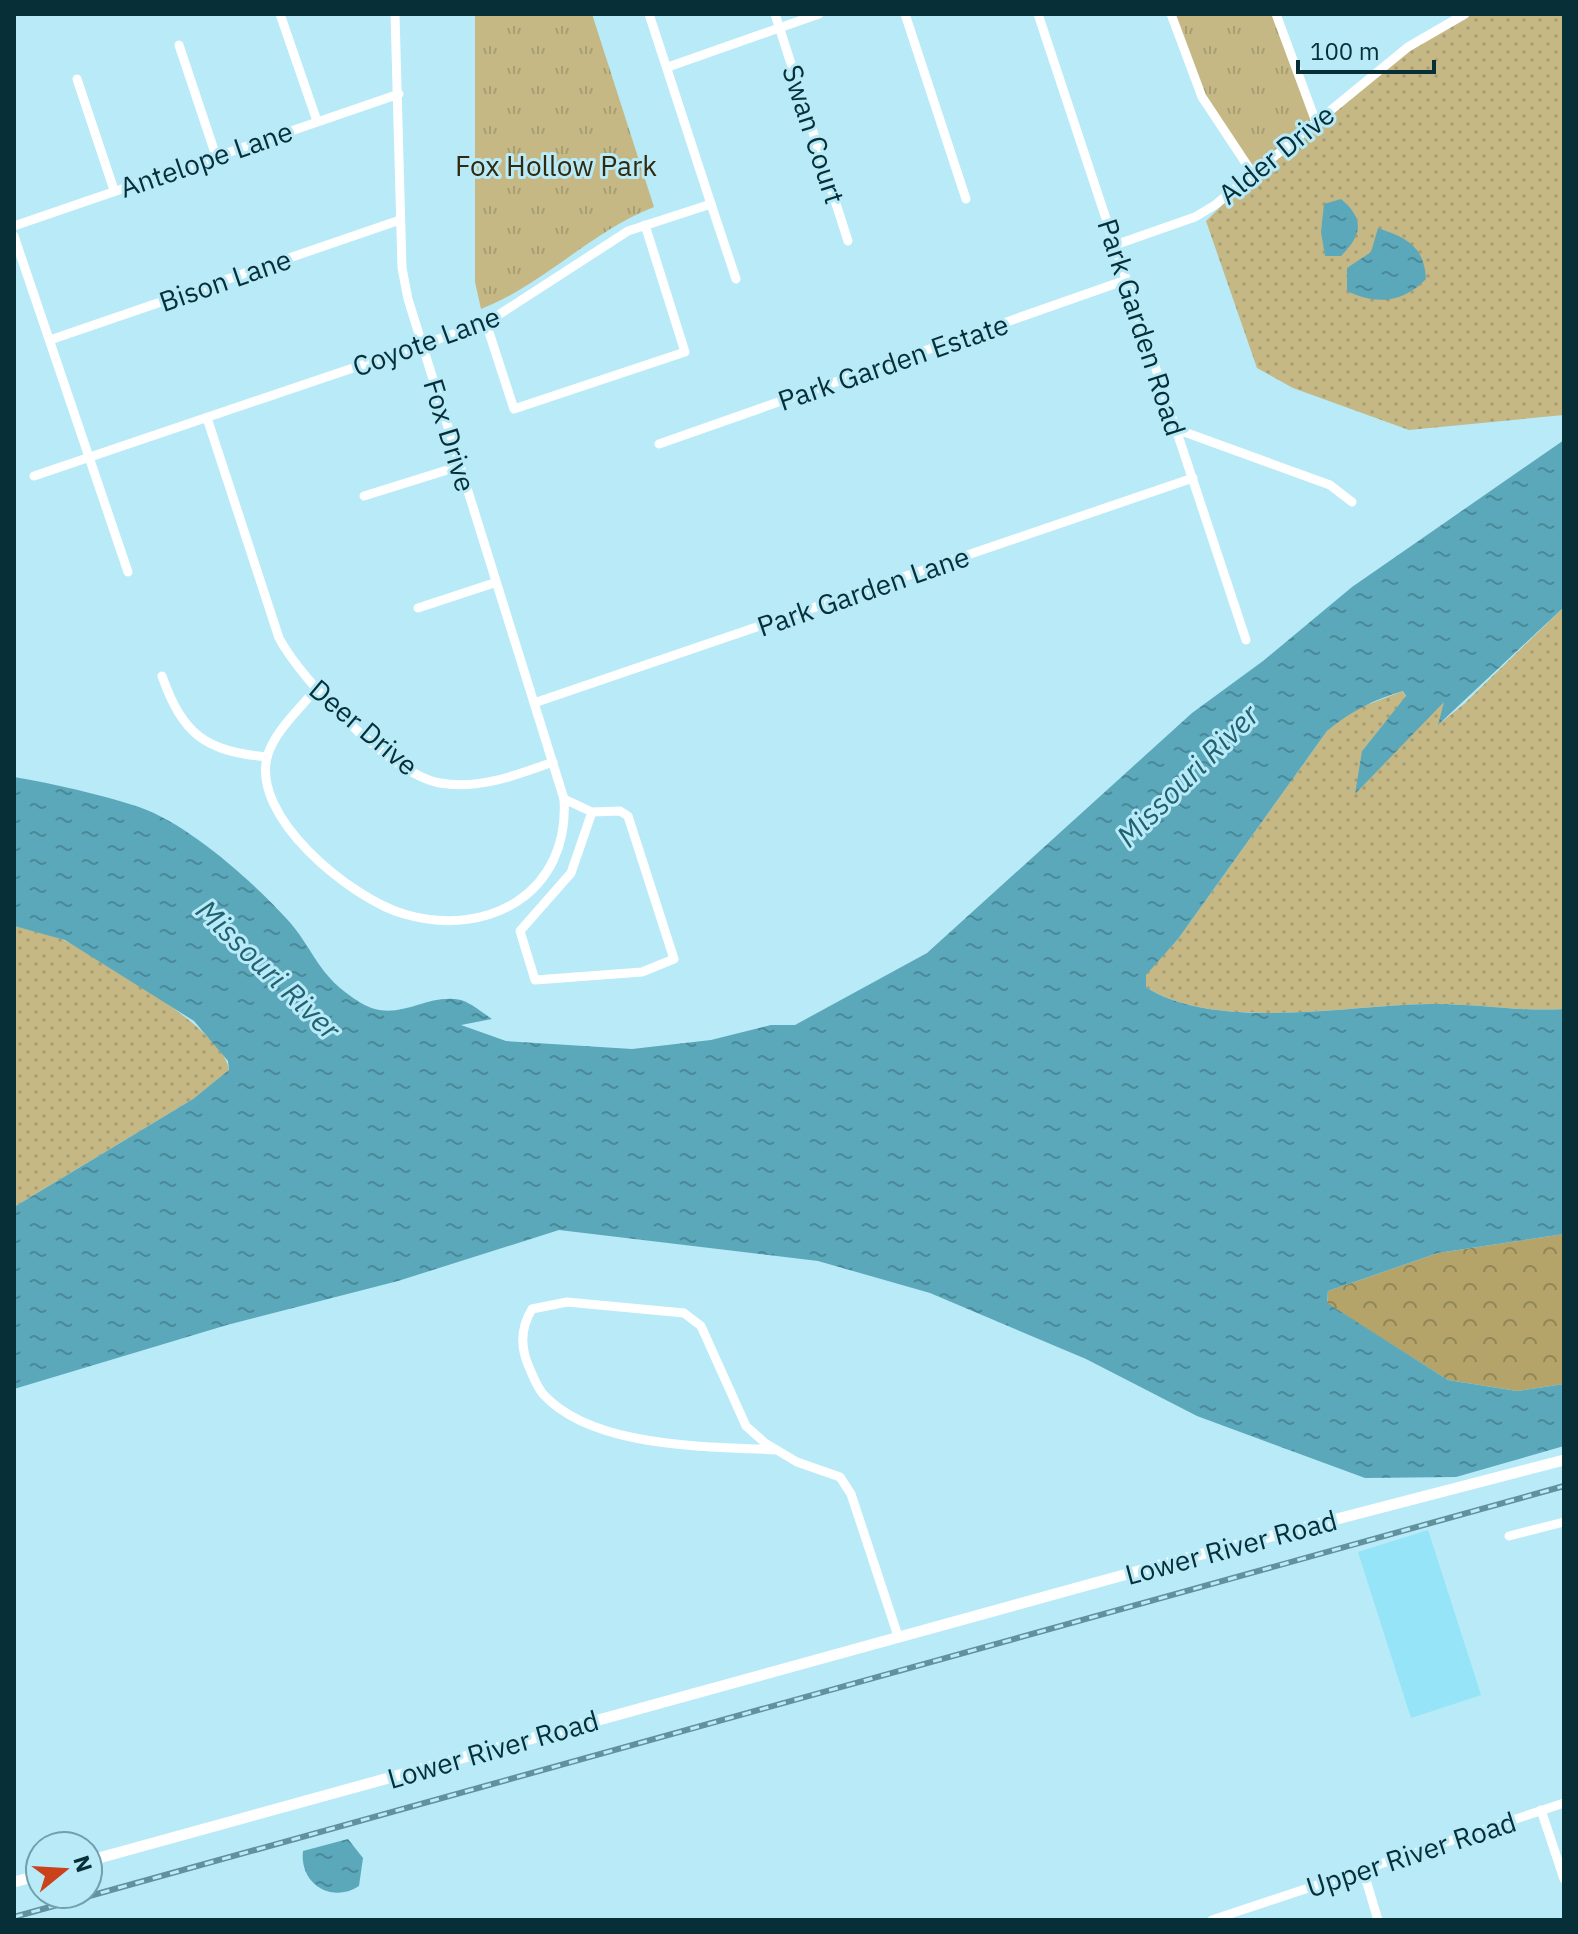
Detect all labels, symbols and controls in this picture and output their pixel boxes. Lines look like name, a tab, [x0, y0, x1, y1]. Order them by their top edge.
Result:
scale bar	[1298, 24, 1434, 74]
text: 100 m	[1310, 35, 1380, 67]
street label: Swan Court	[774, 60, 854, 208]
street label: Alder Drive	[1210, 96, 1342, 212]
street label: Antelope Lane	[115, 112, 297, 206]
park label: Fox Hollow Park	[455, 147, 657, 184]
street label: Park Garden Road	[1089, 214, 1195, 440]
street label: Bison Lane	[154, 240, 296, 320]
street label: Coyote Lane	[347, 297, 505, 385]
street label: Park Garden Estate	[773, 305, 1013, 419]
street label: Fox Drive	[415, 374, 485, 496]
street label: Park Garden Lane	[752, 537, 974, 645]
street label: Deer Drive	[302, 671, 426, 783]
water label: Missouri River	[1107, 695, 1267, 855]
water label: Missouri River	[189, 890, 350, 1048]
street label: Lower River Road	[1121, 1501, 1341, 1593]
street label: Lower River Road	[383, 1701, 603, 1797]
street label: Upper River Road	[1301, 1803, 1521, 1905]
north arrow	[24, 1830, 104, 1910]
text: N	[67, 1852, 100, 1876]

